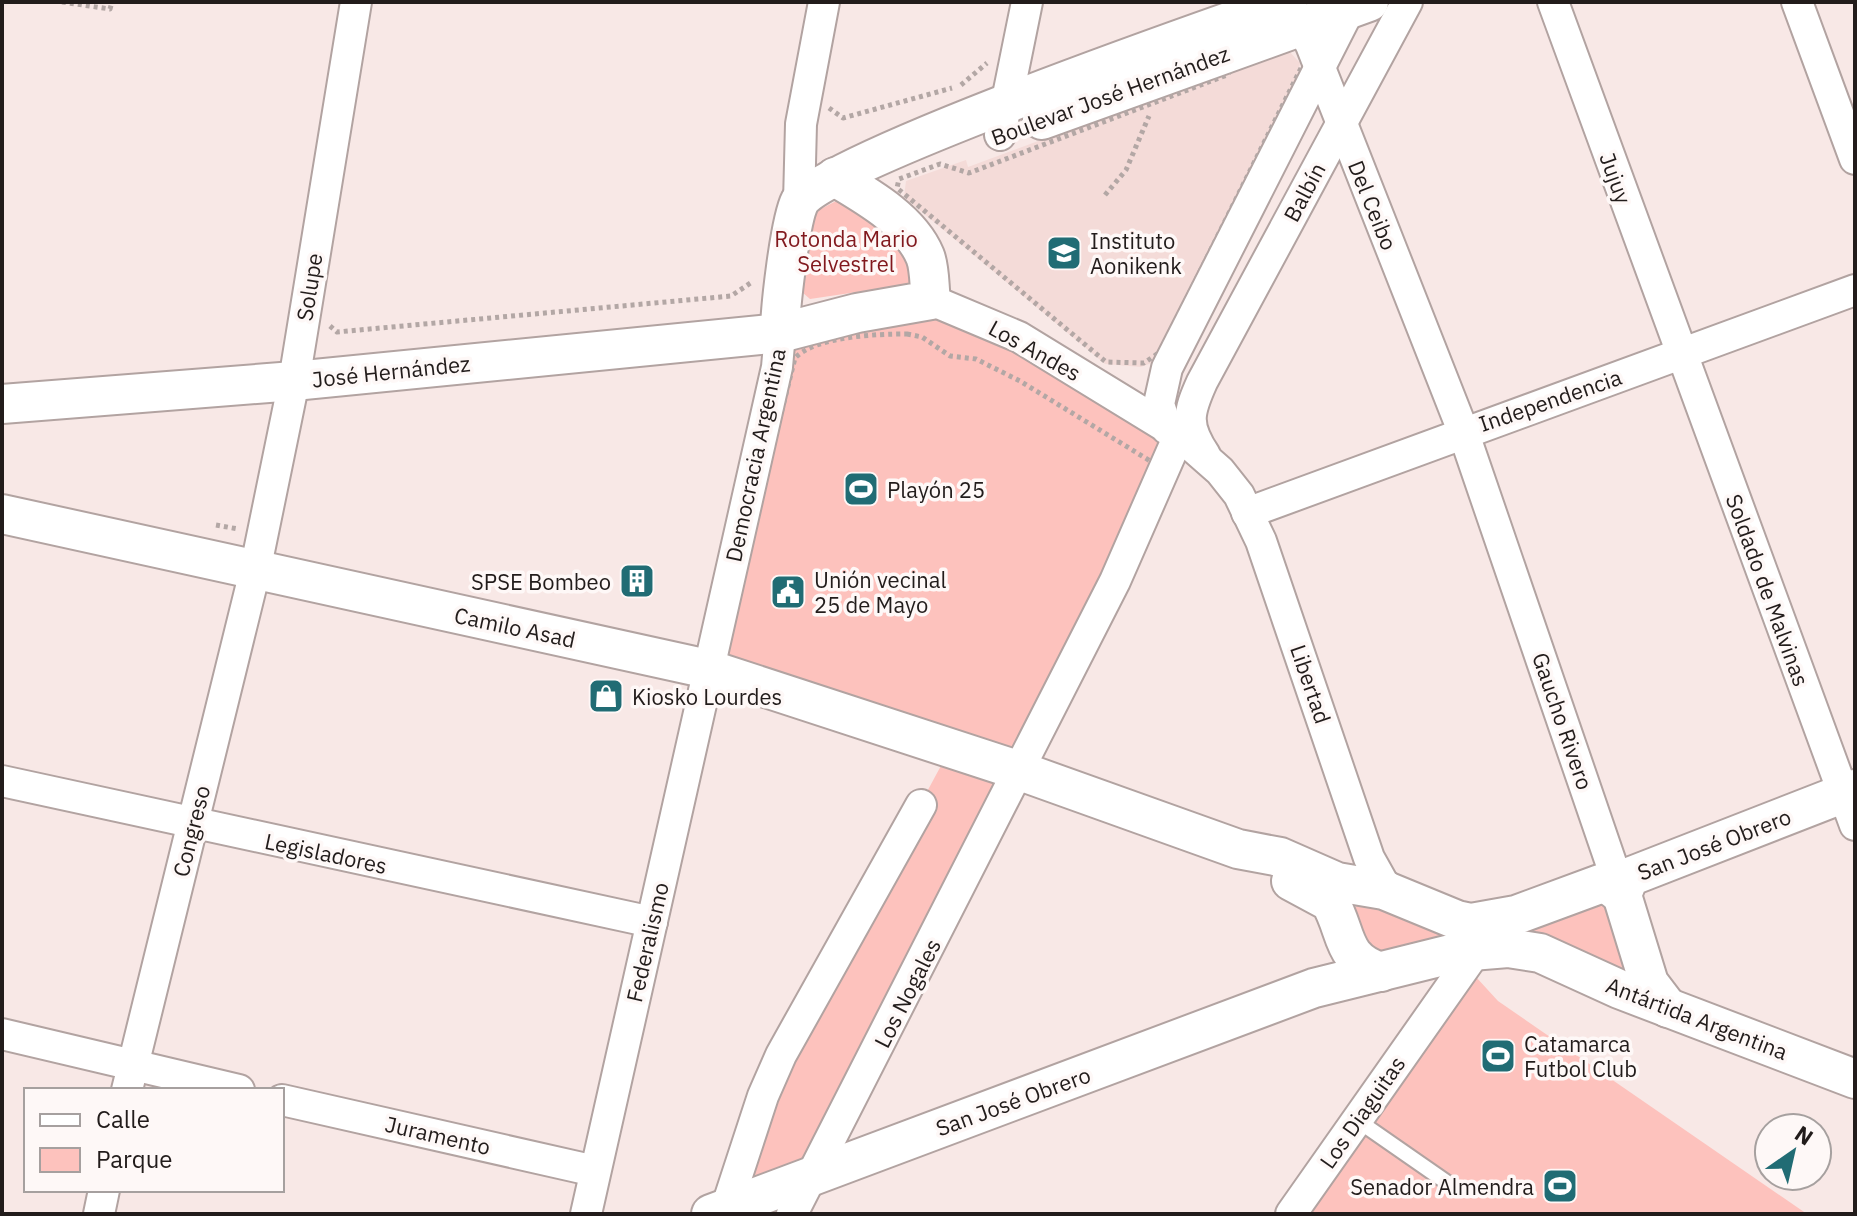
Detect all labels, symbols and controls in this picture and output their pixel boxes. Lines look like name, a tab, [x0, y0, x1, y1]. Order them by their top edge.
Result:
street label: Boulevar José Hernández	[987, 38, 1233, 152]
street label: Jujuy	[1593, 148, 1639, 208]
street label: Del Ceibo	[1342, 156, 1404, 254]
street label: Balbín	[1276, 157, 1332, 227]
park label: Rotonda Mario Selvestrel	[774, 224, 918, 278]
place label: Instituto Aonikenk	[1090, 226, 1182, 280]
school or university icon: Instituto Aonikenk	[1045, 234, 1083, 272]
street label: Solupe	[289, 251, 329, 323]
street label: Los Andes	[984, 313, 1086, 387]
street label: Democracia Argentina	[718, 345, 792, 565]
street label: José Hernández	[310, 348, 472, 394]
street label: Independencia	[1475, 362, 1625, 438]
sports icon: Playón 25	[842, 470, 880, 508]
place label: Playón 25	[887, 475, 985, 504]
street label: Soldado de Malvinas	[1720, 490, 1816, 690]
building icon: SPSE Bombeo	[618, 562, 656, 600]
place label: Unión vecinal 25 de Mayo	[814, 565, 946, 619]
place label: SPSE Bombeo	[471, 567, 611, 596]
public building icon: Unión vecinal 25 de Mayo	[769, 573, 807, 611]
street label: Camilo Asad	[452, 600, 578, 654]
street label: Libertad	[1284, 641, 1338, 727]
street label: Gaucho Rivero	[1526, 649, 1600, 793]
shop icon: Kiosko Lourdes	[587, 677, 625, 715]
place label: Kiosko Lourdes	[632, 682, 782, 711]
street label: Congreso	[166, 782, 216, 880]
street label: San José Obrero	[1633, 801, 1795, 887]
street label: Legisladores	[262, 826, 390, 880]
street label: Federalismo	[619, 879, 675, 1005]
street label: Los Nogales	[867, 933, 947, 1053]
street label: Antártida Argentina	[1602, 970, 1792, 1066]
place label: Catamarca Futbol Club	[1524, 1029, 1637, 1083]
sports icon: Catamarca Futbol Club	[1479, 1037, 1517, 1075]
street label: Los Diaguitas	[1313, 1050, 1411, 1174]
street label: San José Obrero	[932, 1060, 1094, 1142]
legend	[24, 1088, 284, 1192]
text: Calle	[96, 1103, 150, 1135]
street label: Juramento	[383, 1109, 493, 1161]
north arrow	[1753, 1112, 1833, 1192]
text: N	[1790, 1119, 1819, 1151]
text: Parque	[96, 1143, 173, 1175]
sports icon: Senador Almendra	[1541, 1167, 1579, 1205]
place label: Senador Almendra	[1350, 1172, 1534, 1201]

